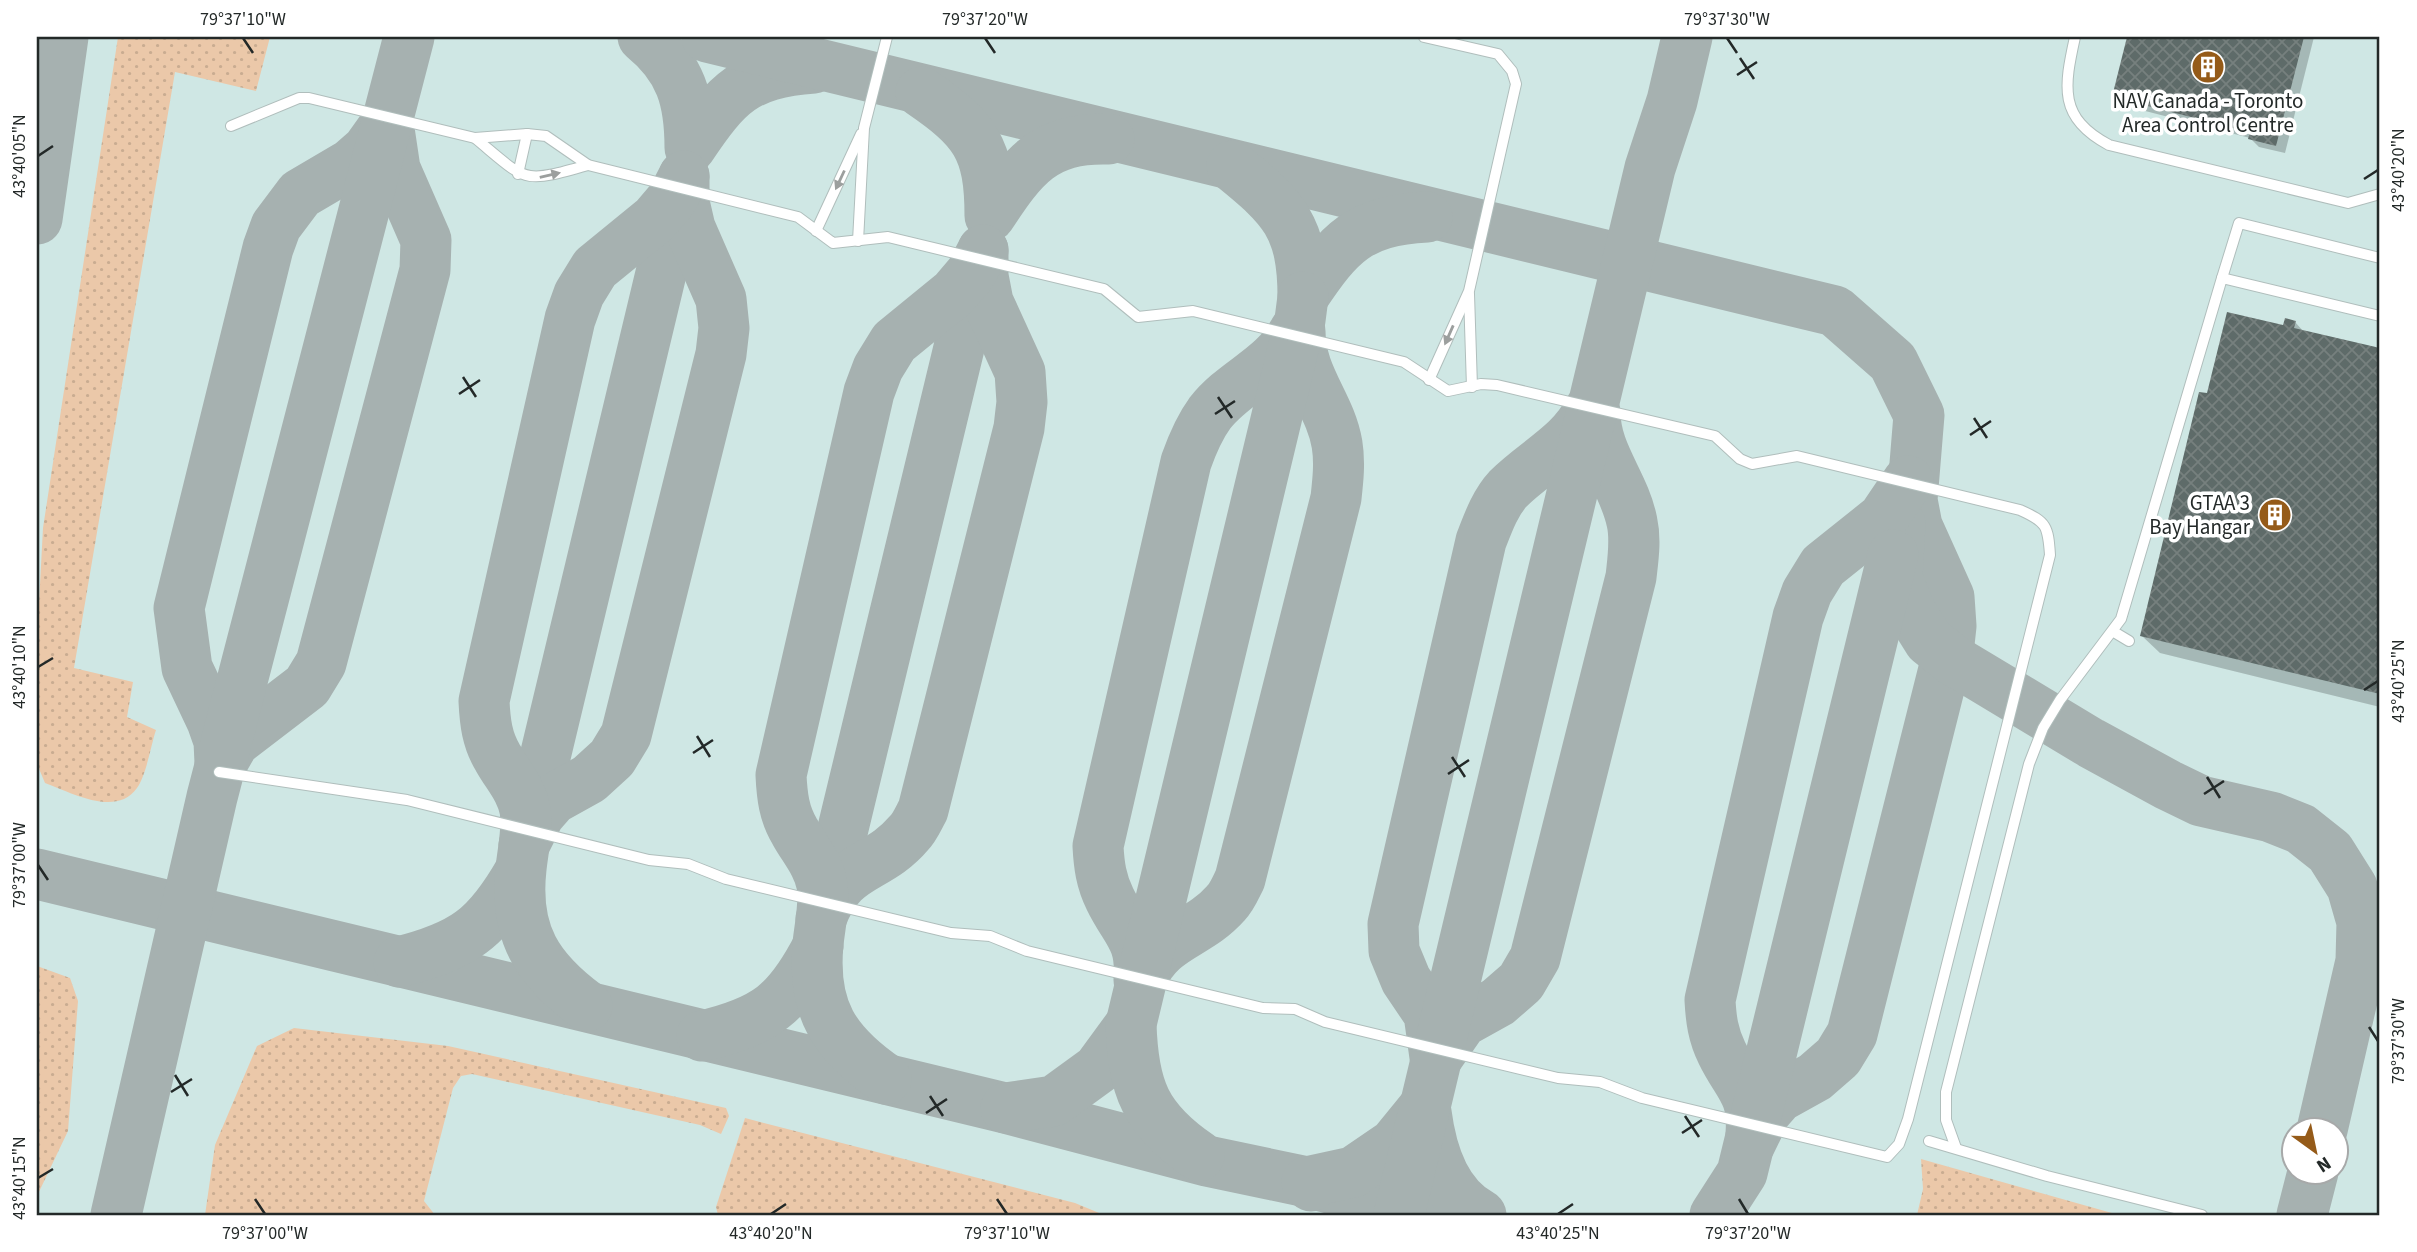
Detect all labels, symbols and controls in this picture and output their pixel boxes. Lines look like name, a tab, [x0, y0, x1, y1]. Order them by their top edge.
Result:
text: 79°37'10"W	[200, 7, 286, 32]
text: 79°37'20"W	[942, 7, 1028, 32]
text: 79°37'30"W	[1684, 7, 1770, 32]
building icon: NAV Canada - Toronto Area Control Centre	[2189, 48, 2227, 86]
place label: NAV Canada - Toronto Area Control Centre	[2113, 86, 2303, 140]
text: 43°40'05"N	[7, 114, 32, 198]
text: 43°40'20"N	[2386, 128, 2411, 212]
one-way arrow	[539, 169, 561, 180]
one-way arrow	[834, 170, 846, 190]
one-way arrow	[1443, 325, 1454, 346]
place label: GTAA 3 Bay Hangar	[2149, 488, 2251, 542]
building icon: GTAA 3 Bay Hangar	[2256, 496, 2294, 534]
text: 43°40'10"N	[7, 625, 32, 709]
text: 43°40'25"N	[2386, 639, 2411, 723]
text: 79°37'00"W	[7, 822, 32, 908]
text: 79°37'30"W	[2386, 998, 2411, 1084]
north arrow	[2280, 1116, 2350, 1186]
text: 43°40'15"N	[7, 1136, 32, 1220]
text: N	[2311, 1149, 2336, 1179]
text: 79°37'00"W	[222, 1221, 308, 1246]
text: 43°40'20"N	[729, 1221, 813, 1246]
text: 79°37'10"W	[964, 1221, 1050, 1246]
text: 43°40'25"N	[1516, 1221, 1600, 1246]
text: 79°37'20"W	[1705, 1221, 1791, 1246]

